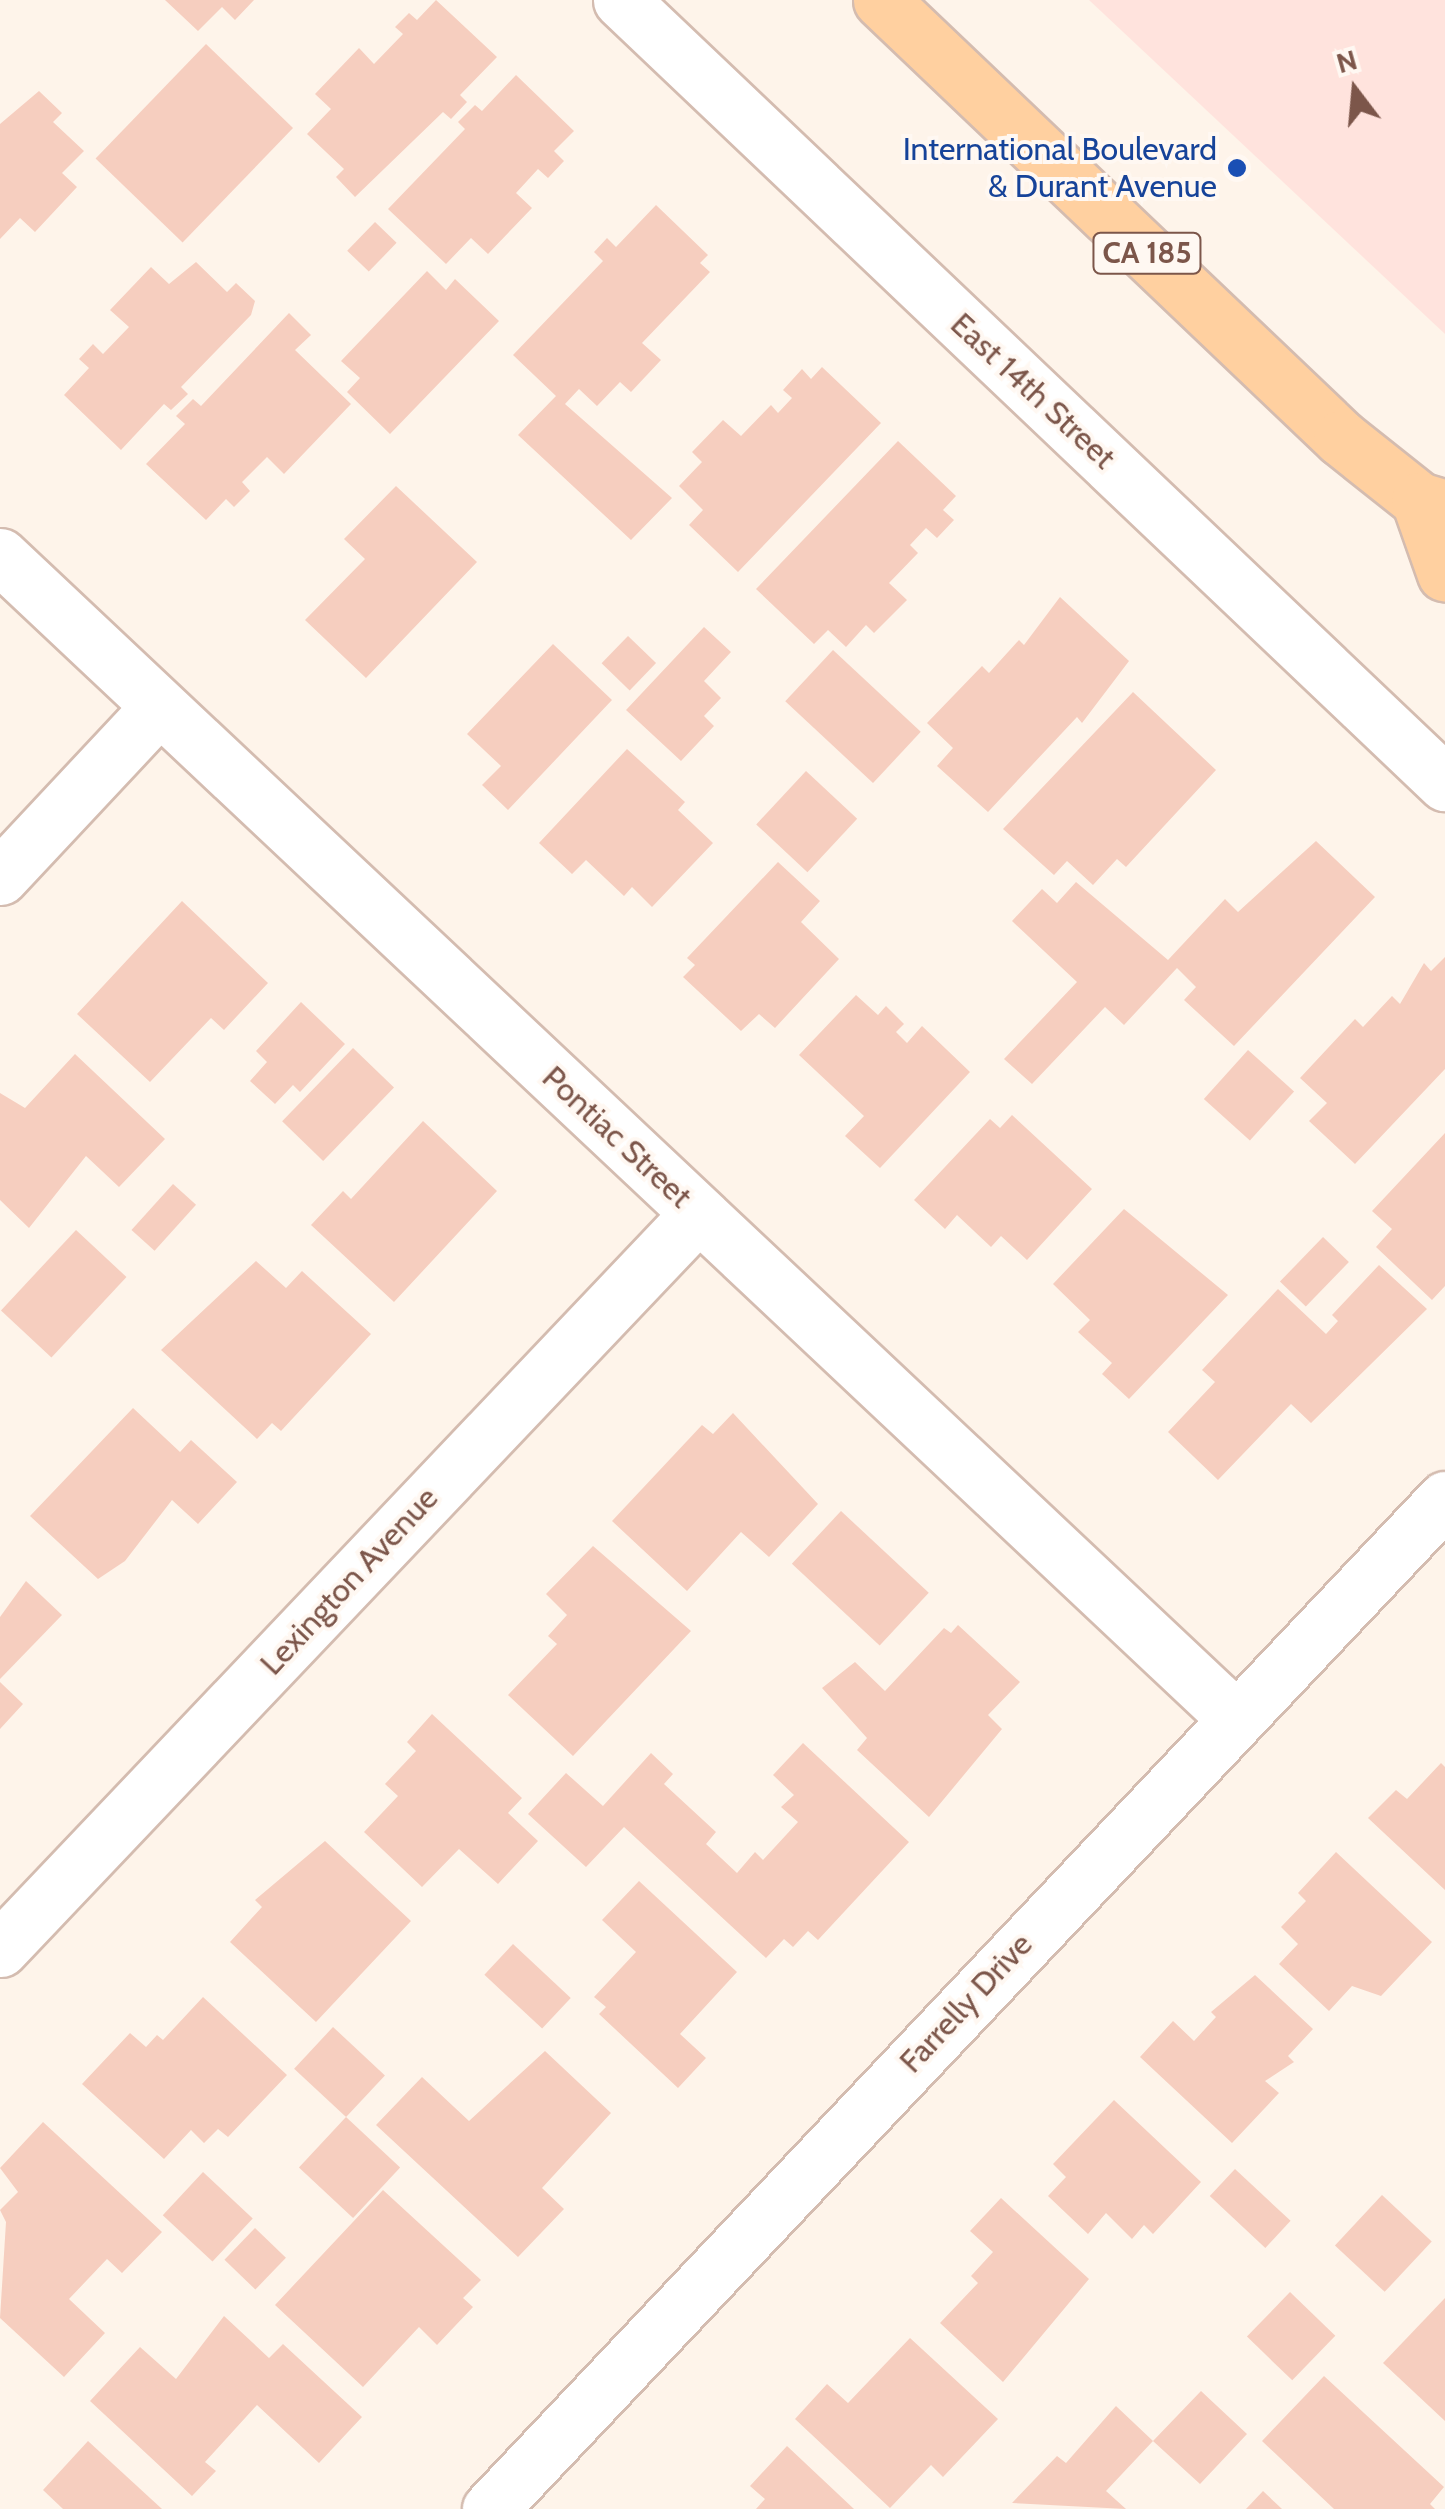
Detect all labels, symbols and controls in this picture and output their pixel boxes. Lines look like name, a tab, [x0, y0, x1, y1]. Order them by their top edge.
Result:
north arrow	[1305, 40, 1405, 140]
text: N	[1333, 42, 1361, 80]
place label: International Boulevard & Durant Avenue	[903, 131, 1217, 206]
marker: International Boulevard & Durant Avenue	[1226, 157, 1248, 179]
road number: CA 185	[1092, 228, 1202, 278]
street label: East 14th Street	[943, 305, 1123, 477]
street label: Pontiac Street	[534, 1058, 700, 1216]
street label: Lexington Avenue	[252, 1479, 446, 1683]
street label: Farrelly Drive	[892, 1925, 1040, 2081]

